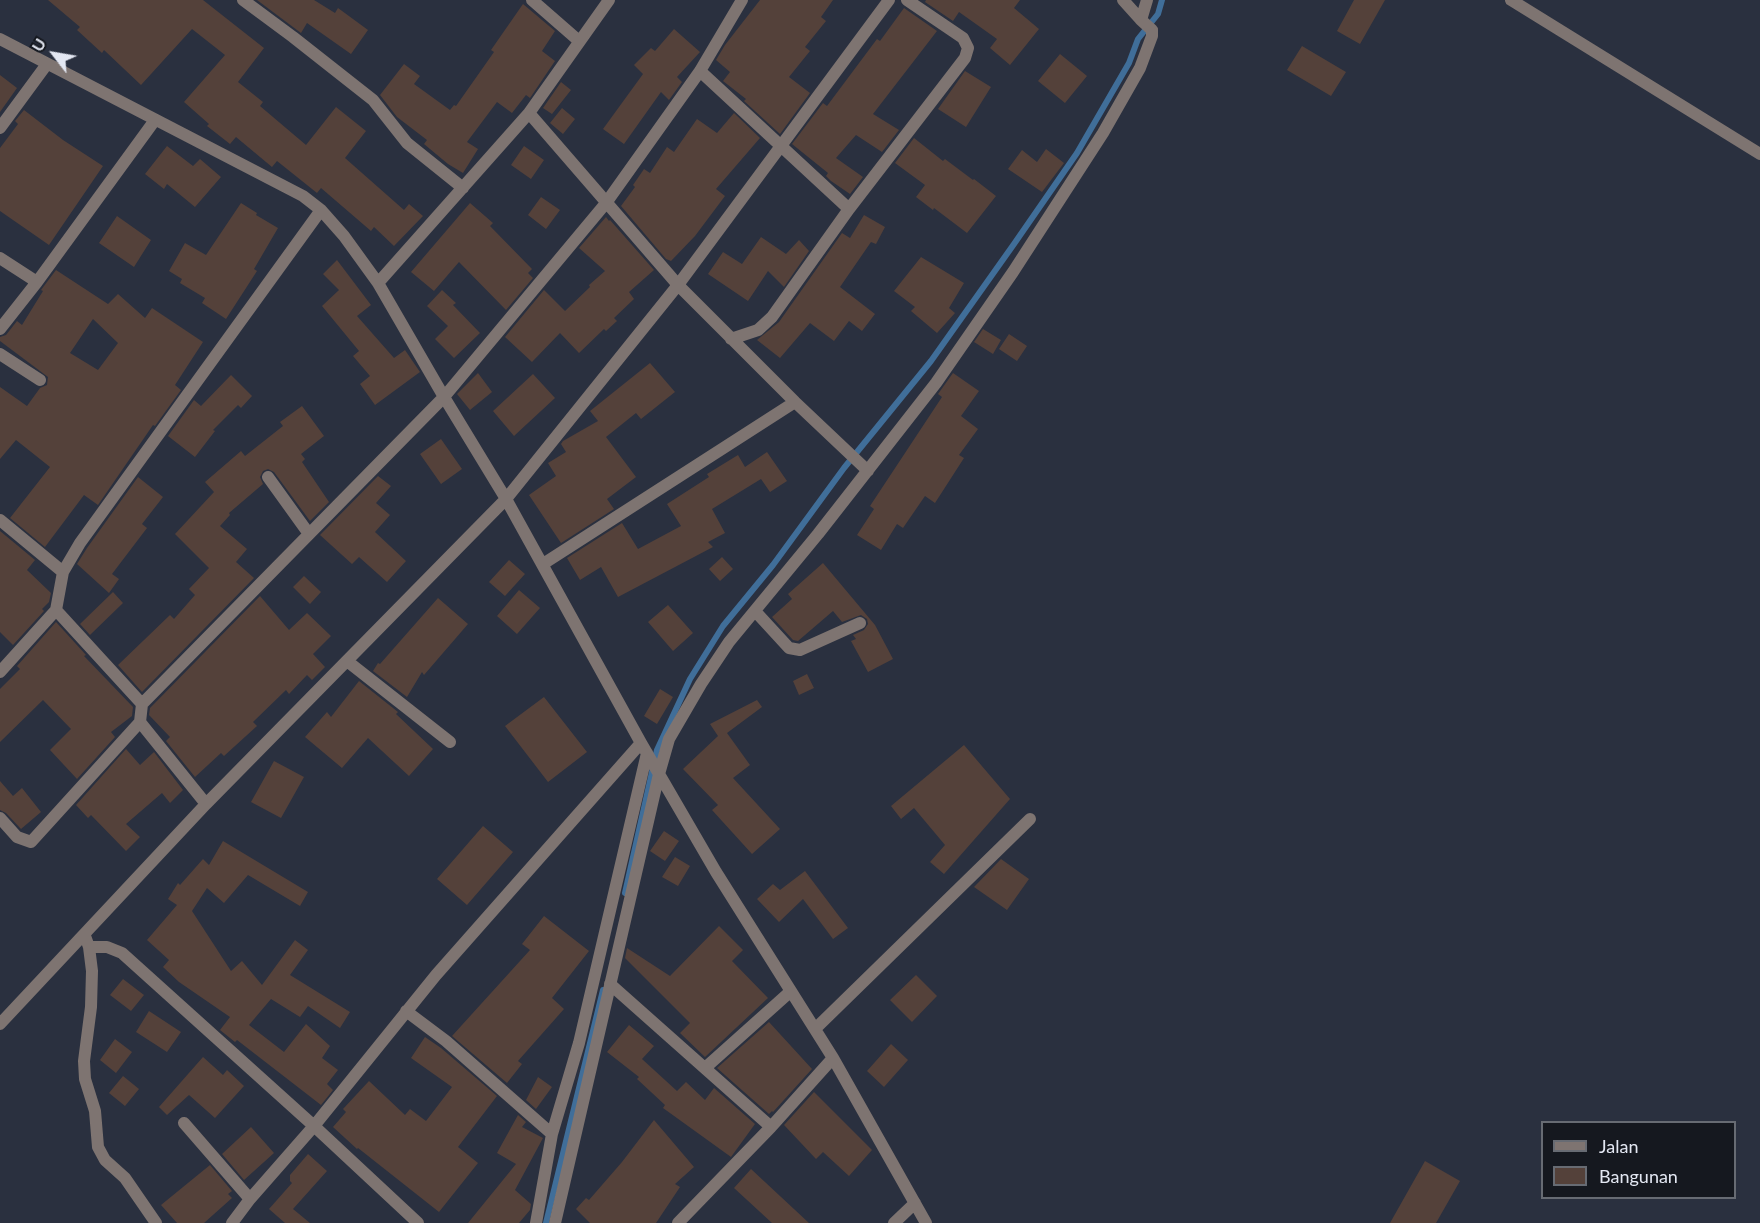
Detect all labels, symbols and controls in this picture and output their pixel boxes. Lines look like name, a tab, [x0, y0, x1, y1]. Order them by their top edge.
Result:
north arrow	[24, 24, 84, 84]
text: U	[27, 34, 49, 54]
legend	[1541, 1121, 1736, 1199]
text: Jalan	[1599, 1135, 1638, 1157]
text: Bangunan	[1599, 1165, 1678, 1187]

